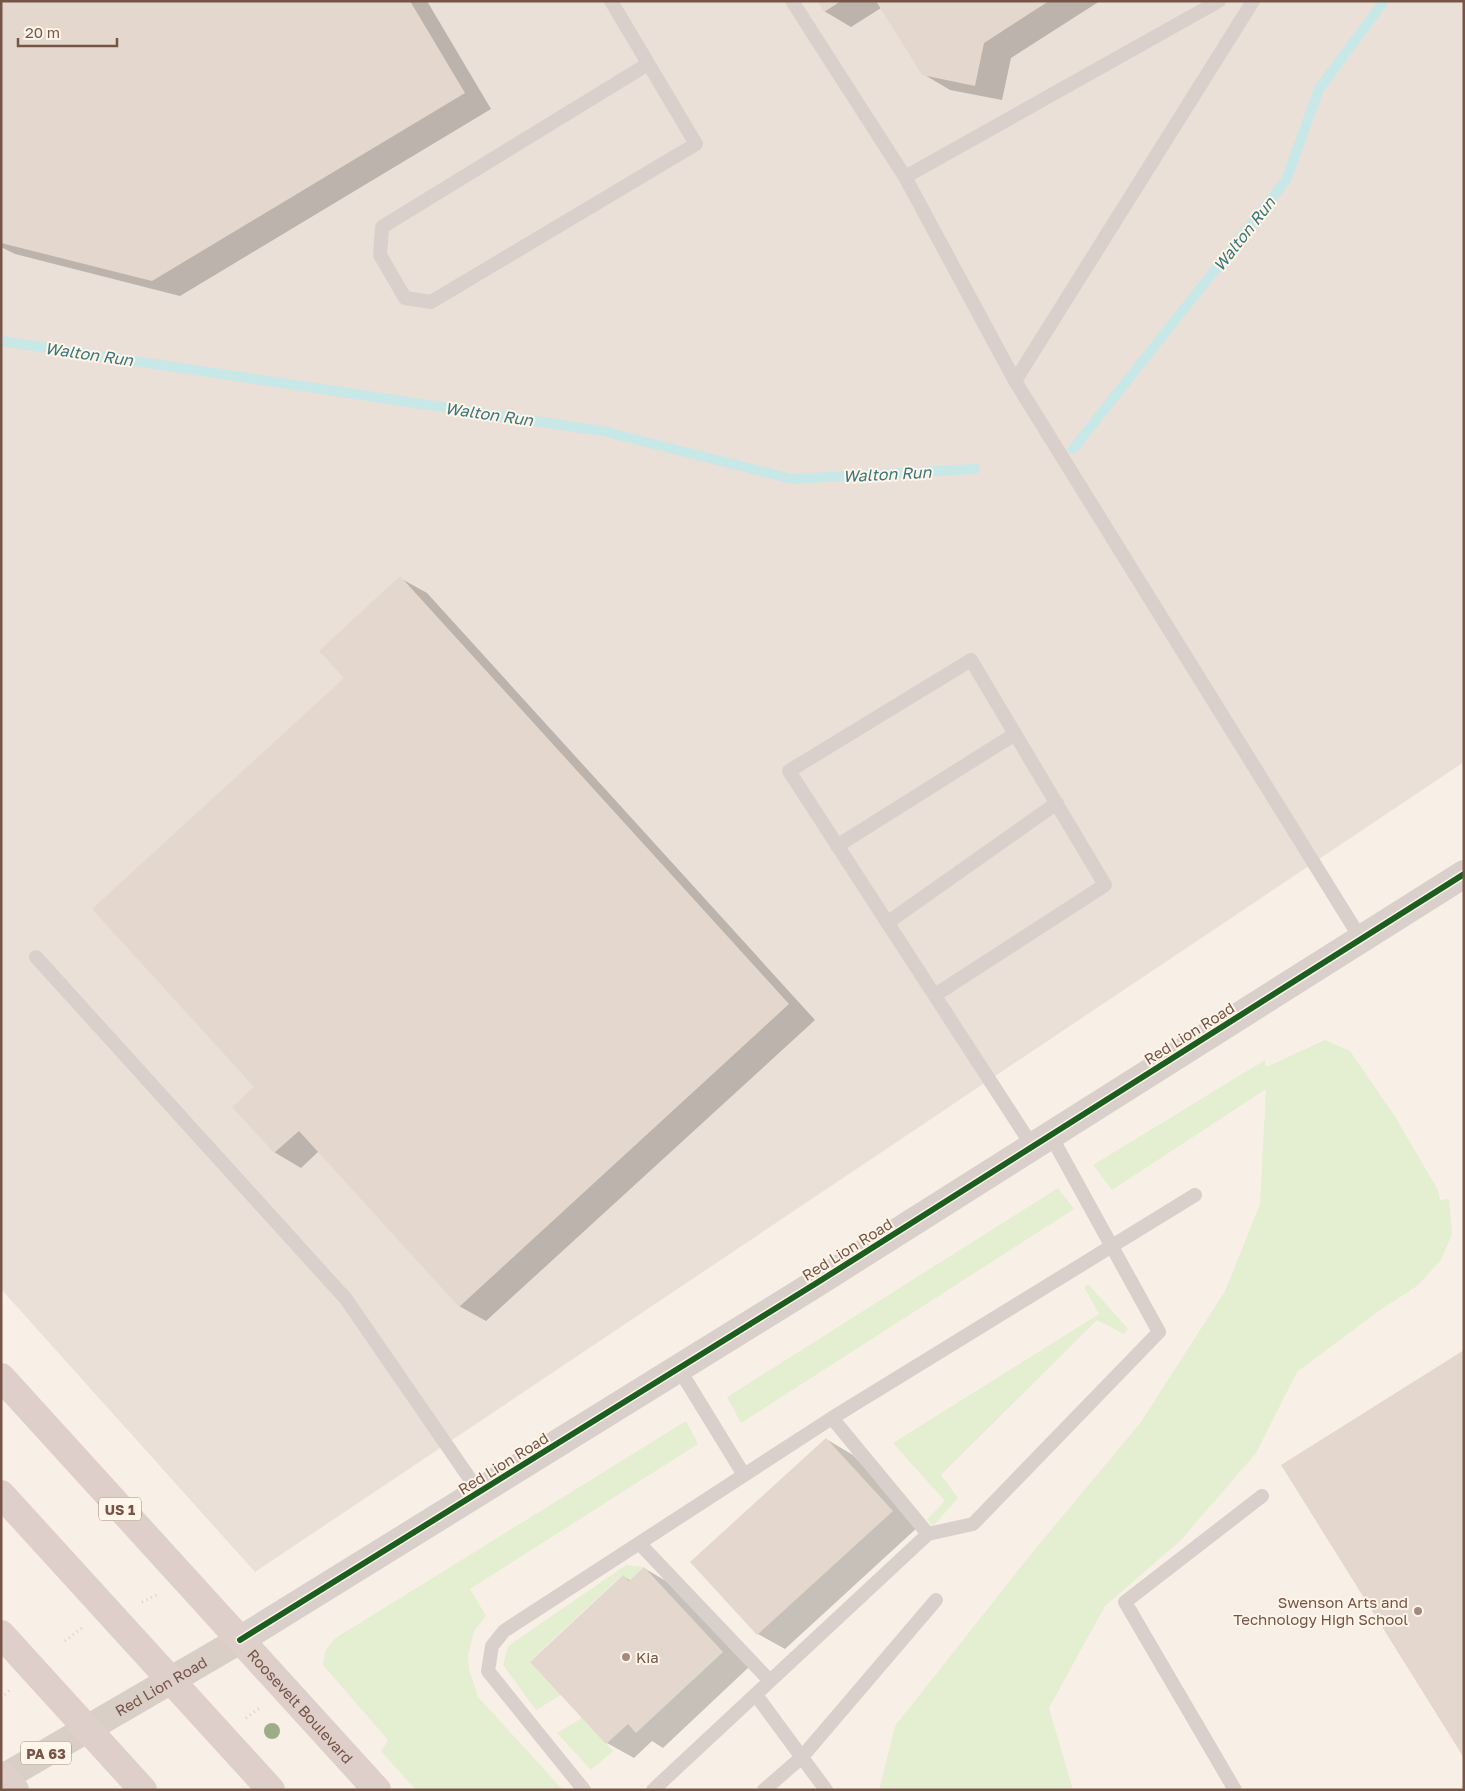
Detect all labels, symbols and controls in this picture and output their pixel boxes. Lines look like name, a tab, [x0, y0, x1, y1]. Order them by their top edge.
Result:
scale bar	[18, 15, 116, 47]
text: 20 m	[25, 23, 60, 41]
water label: Walton Run	[1209, 192, 1280, 275]
water label: Walton Run	[44, 338, 135, 370]
water label: Walton Run	[444, 398, 535, 430]
water label: Walton Run	[842, 462, 933, 486]
street label: Red Lion Road	[1141, 998, 1237, 1068]
street label: Red Lion Road	[799, 1214, 895, 1284]
street label: Red Lion Road	[455, 1428, 551, 1498]
road number: US 1	[99, 1498, 141, 1520]
place label: Swenson Arts and Technology High School	[1233, 1593, 1408, 1628]
marker: Swenson Arts and Technology High School	[1412, 1605, 1424, 1617]
street label: Roosevelt Boulevard	[244, 1645, 357, 1767]
place label: Kia	[636, 1648, 659, 1666]
marker: Kia	[620, 1651, 632, 1663]
street label: Red Lion Road	[112, 1652, 210, 1720]
road number: PA 63	[21, 1742, 71, 1765]

